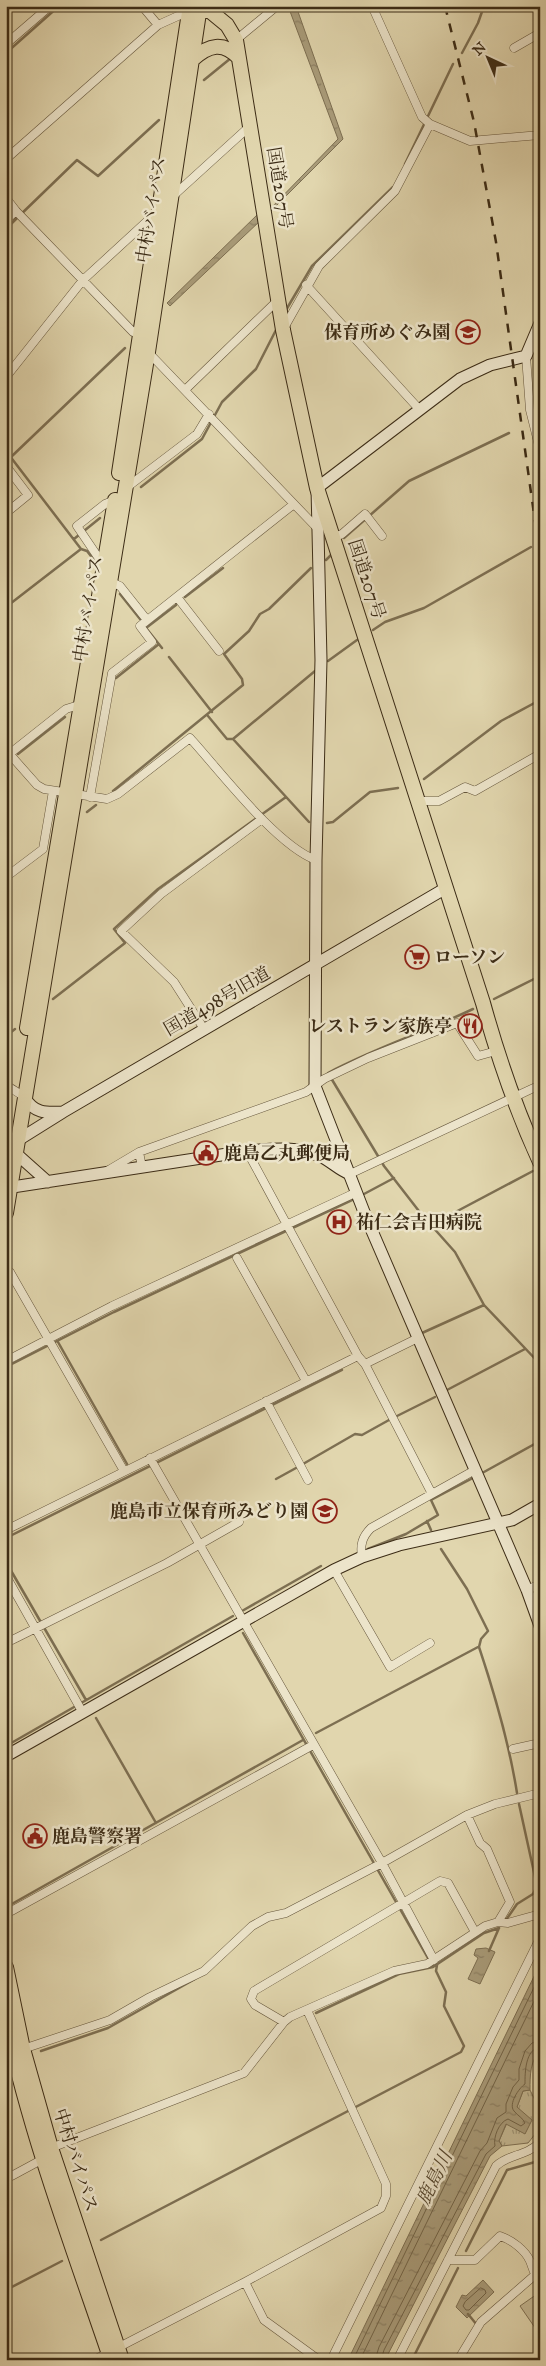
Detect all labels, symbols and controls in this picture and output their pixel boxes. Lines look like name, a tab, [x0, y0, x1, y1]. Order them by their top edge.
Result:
north arrow	[464, 32, 514, 82]
text: N	[469, 39, 490, 59]
street label: 国道207号	[263, 145, 297, 231]
street label: 中村バイパス	[132, 155, 170, 265]
school or university icon: 保育所めぐみ園	[455, 319, 481, 345]
place label: 保育所めぐみ園	[324, 321, 450, 343]
street label: 国道207号	[344, 536, 390, 622]
street label: 中村バイパス	[69, 554, 107, 664]
supermarket icon: ローソン	[404, 944, 430, 970]
place label: ローソン	[434, 946, 505, 968]
street label: 国道498号旧道	[160, 962, 274, 1040]
restaurant icon: レストラン家族亭	[457, 1013, 483, 1039]
place label: レストラン家族亭	[309, 1015, 452, 1037]
public building icon: 鹿島乙丸郵便局	[193, 1140, 219, 1166]
place label: 鹿島乙丸郵便局	[224, 1142, 350, 1164]
hospital icon: 祐仁会吉田病院	[326, 1209, 352, 1235]
place label: 祐仁会吉田病院	[356, 1211, 482, 1233]
school or university icon: 鹿島市立保育所みどり園	[312, 1498, 338, 1524]
place label: 鹿島市立保育所みどり園	[110, 1500, 308, 1522]
public building icon: 鹿島警察署	[22, 1823, 48, 1849]
place label: 鹿島警察署	[52, 1825, 142, 1847]
street label: 中村バイパス	[49, 2105, 103, 2215]
water label: 鹿島川	[411, 2146, 458, 2209]

